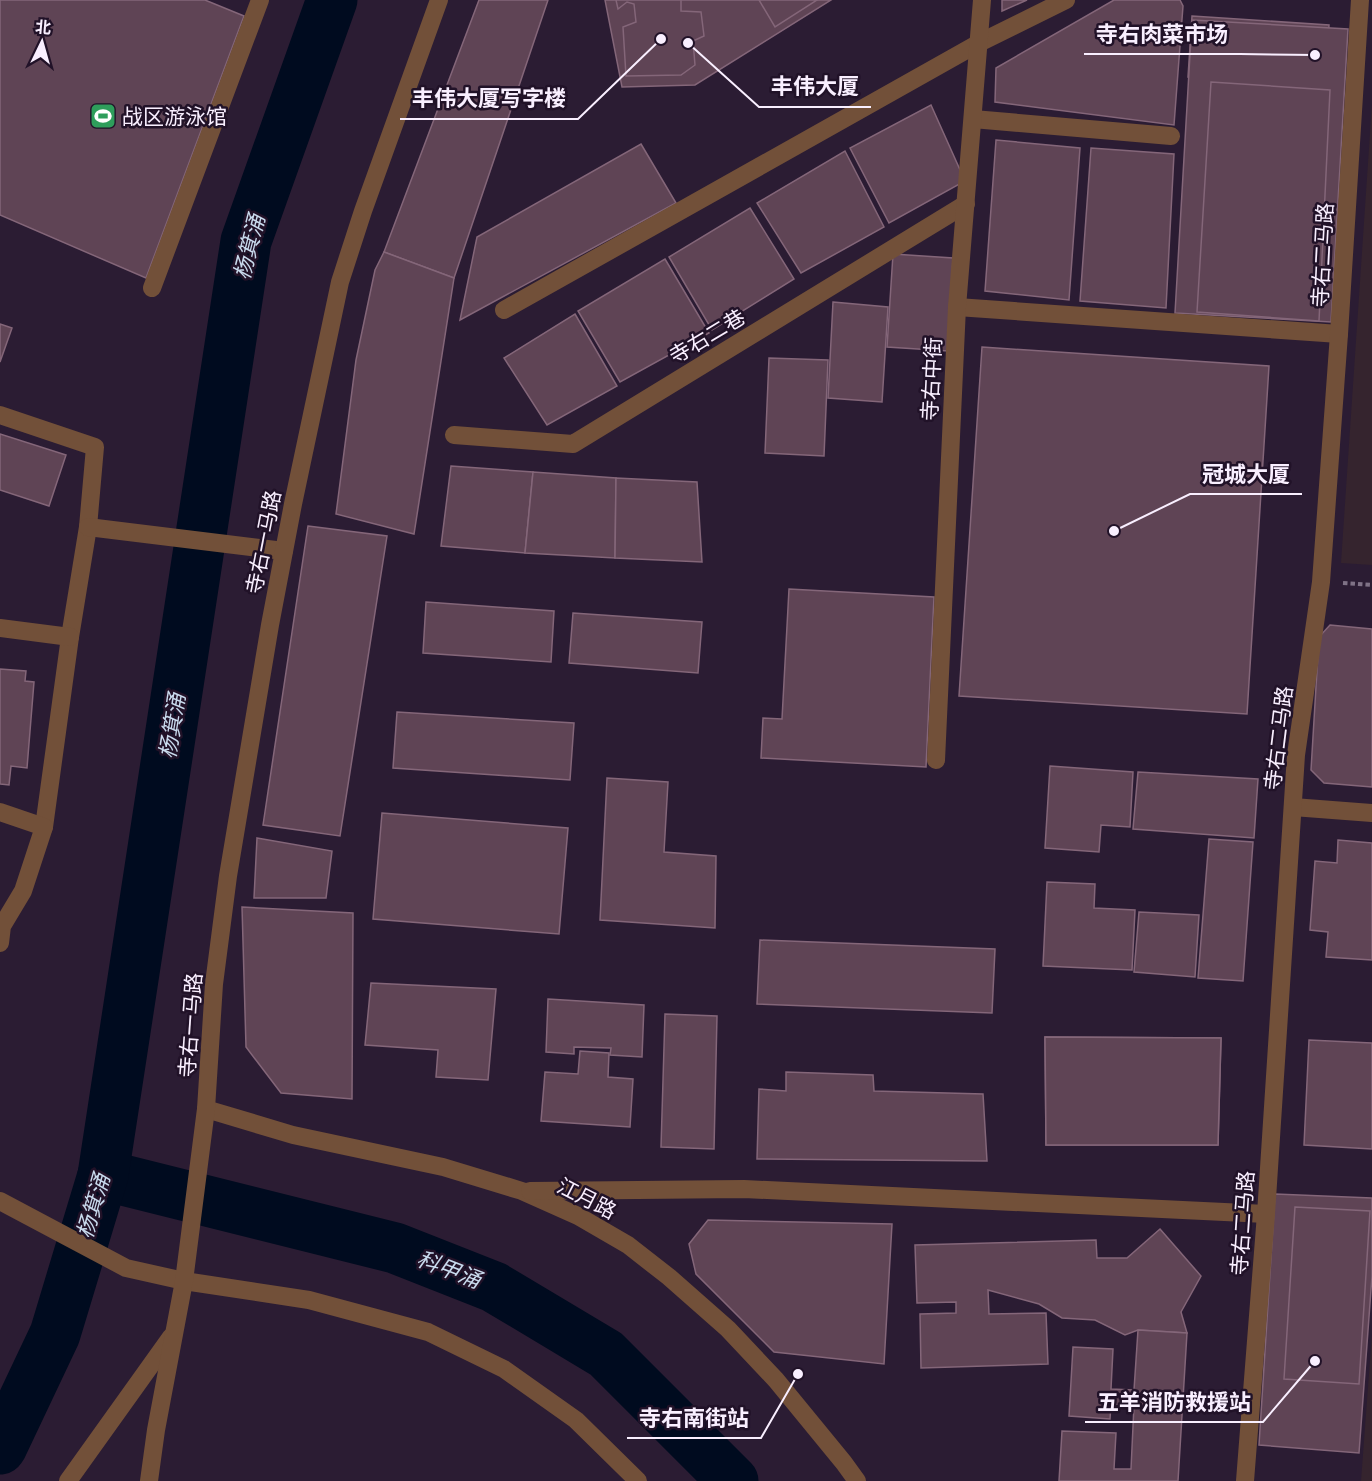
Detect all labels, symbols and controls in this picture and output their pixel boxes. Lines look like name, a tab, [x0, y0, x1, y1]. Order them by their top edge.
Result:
north arrow	[12, 12, 72, 72]
callout: 寺右肉菜市场	[1084, 14, 1240, 54]
text: 北	[34, 16, 52, 38]
text: 寺右肉菜市场	[1096, 20, 1228, 48]
callout: 丰伟大厦	[759, 67, 871, 107]
text: 丰伟大厦	[771, 72, 859, 100]
callout: 丰伟大厦写字楼	[400, 79, 578, 119]
text: 丰伟大厦写字楼	[412, 84, 566, 112]
sports icon: 战区游泳馆	[88, 101, 118, 131]
place label: 战区游泳馆	[122, 103, 227, 129]
street label: 寺右二马路	[1306, 202, 1338, 308]
water label: 杨箕涌	[227, 209, 271, 282]
street label: 寺右二巷	[664, 303, 750, 369]
street label: 寺右中街	[916, 336, 946, 422]
callout: 冠城大厦	[1190, 454, 1302, 494]
text: 冠城大厦	[1202, 460, 1290, 488]
street label: 寺右一马路	[240, 488, 286, 596]
street label: 寺右二马路	[1259, 684, 1297, 792]
water label: 杨箕涌	[153, 688, 191, 761]
street label: 寺右一马路	[173, 972, 207, 1078]
water label: 杨箕涌	[70, 1168, 116, 1242]
street label: 寺右二马路	[1225, 1170, 1259, 1276]
street label: 江月路	[553, 1172, 621, 1224]
water label: 科甲涌	[413, 1244, 488, 1295]
callout: 五羊消防救援站	[1085, 1382, 1263, 1422]
text: 五羊消防救援站	[1097, 1388, 1251, 1416]
callout: 寺右南街站	[627, 1398, 761, 1438]
text: 寺右南街站	[639, 1404, 749, 1432]

